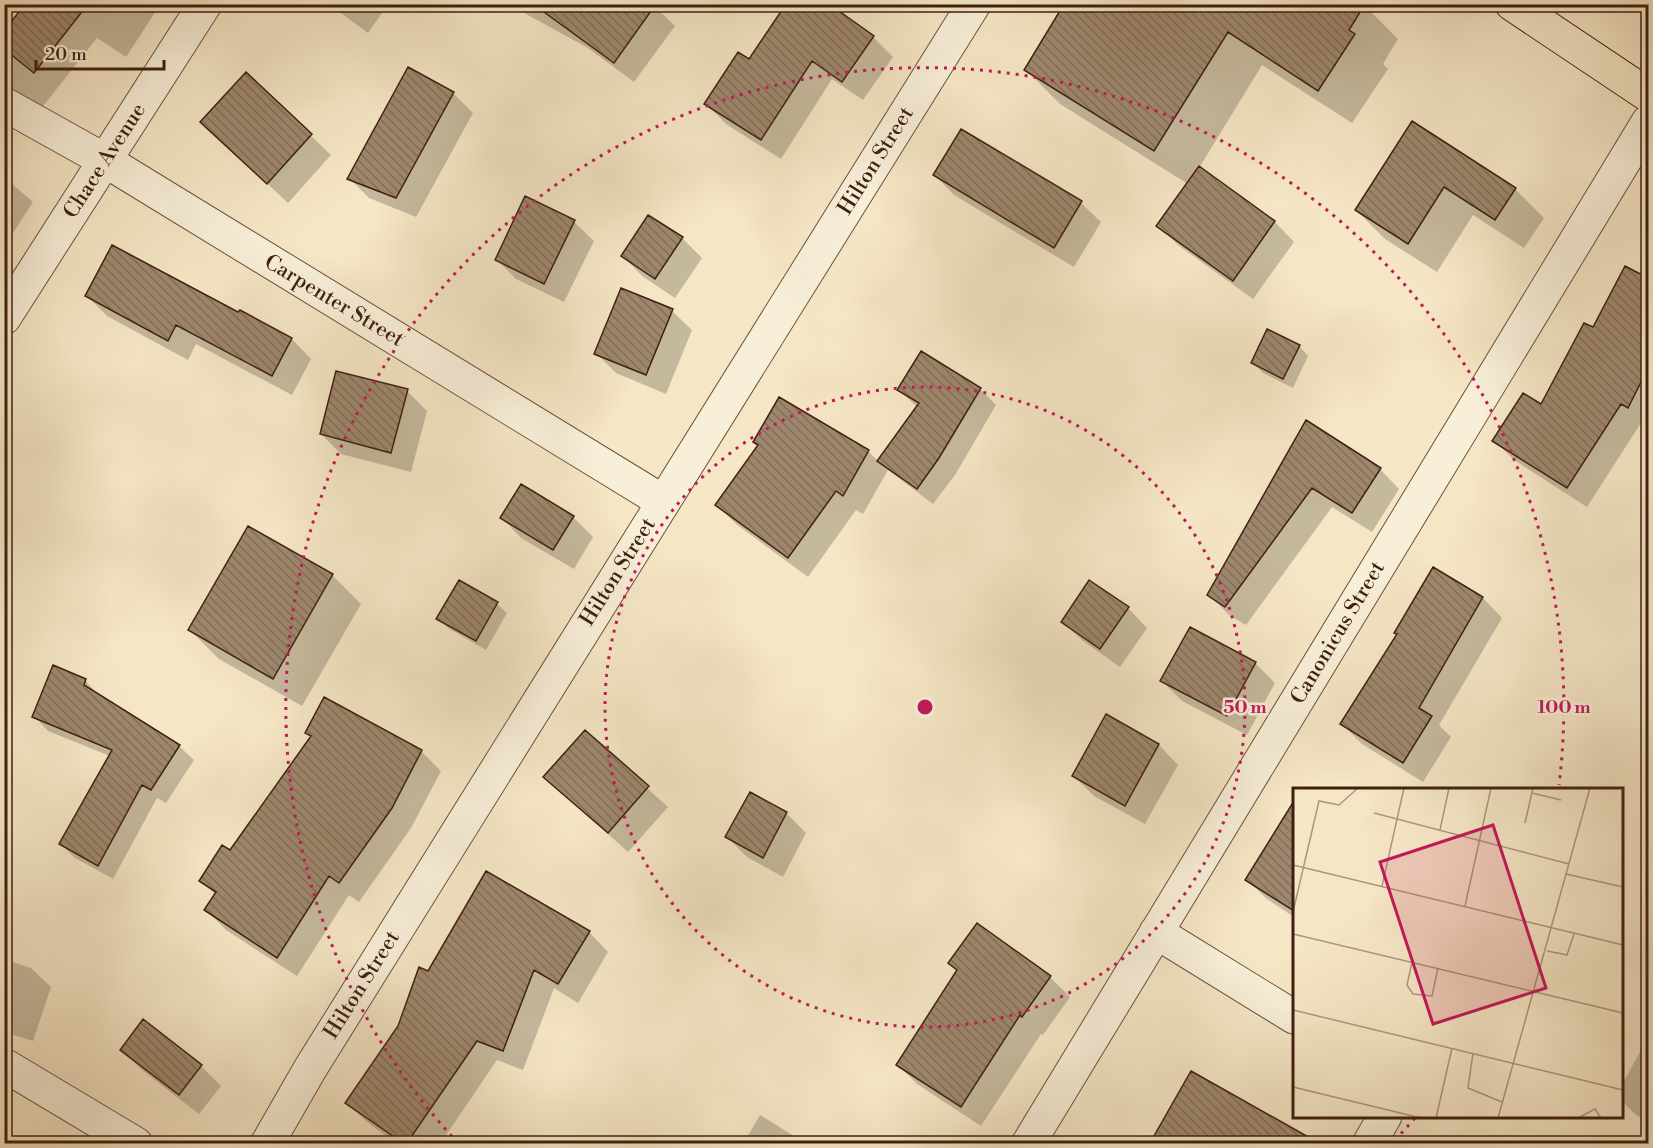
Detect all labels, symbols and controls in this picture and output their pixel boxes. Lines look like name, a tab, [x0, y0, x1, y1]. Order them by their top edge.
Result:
scale bar	[36, 33, 164, 71]
text: 20 m	[45, 43, 87, 66]
street label: Chace Avenue	[58, 98, 152, 224]
street label: Hilton Street	[832, 102, 920, 220]
street label: Carpenter Street	[259, 249, 409, 353]
street label: Hilton Street	[574, 513, 662, 631]
street label: Canonicus Street	[1285, 556, 1391, 709]
text: 50 m	[1223, 696, 1267, 719]
text: 100 m	[1537, 696, 1591, 719]
centre of rings	[915, 697, 935, 717]
inset map	[1293, 788, 1623, 1118]
street label: Hilton Street	[318, 926, 406, 1044]

